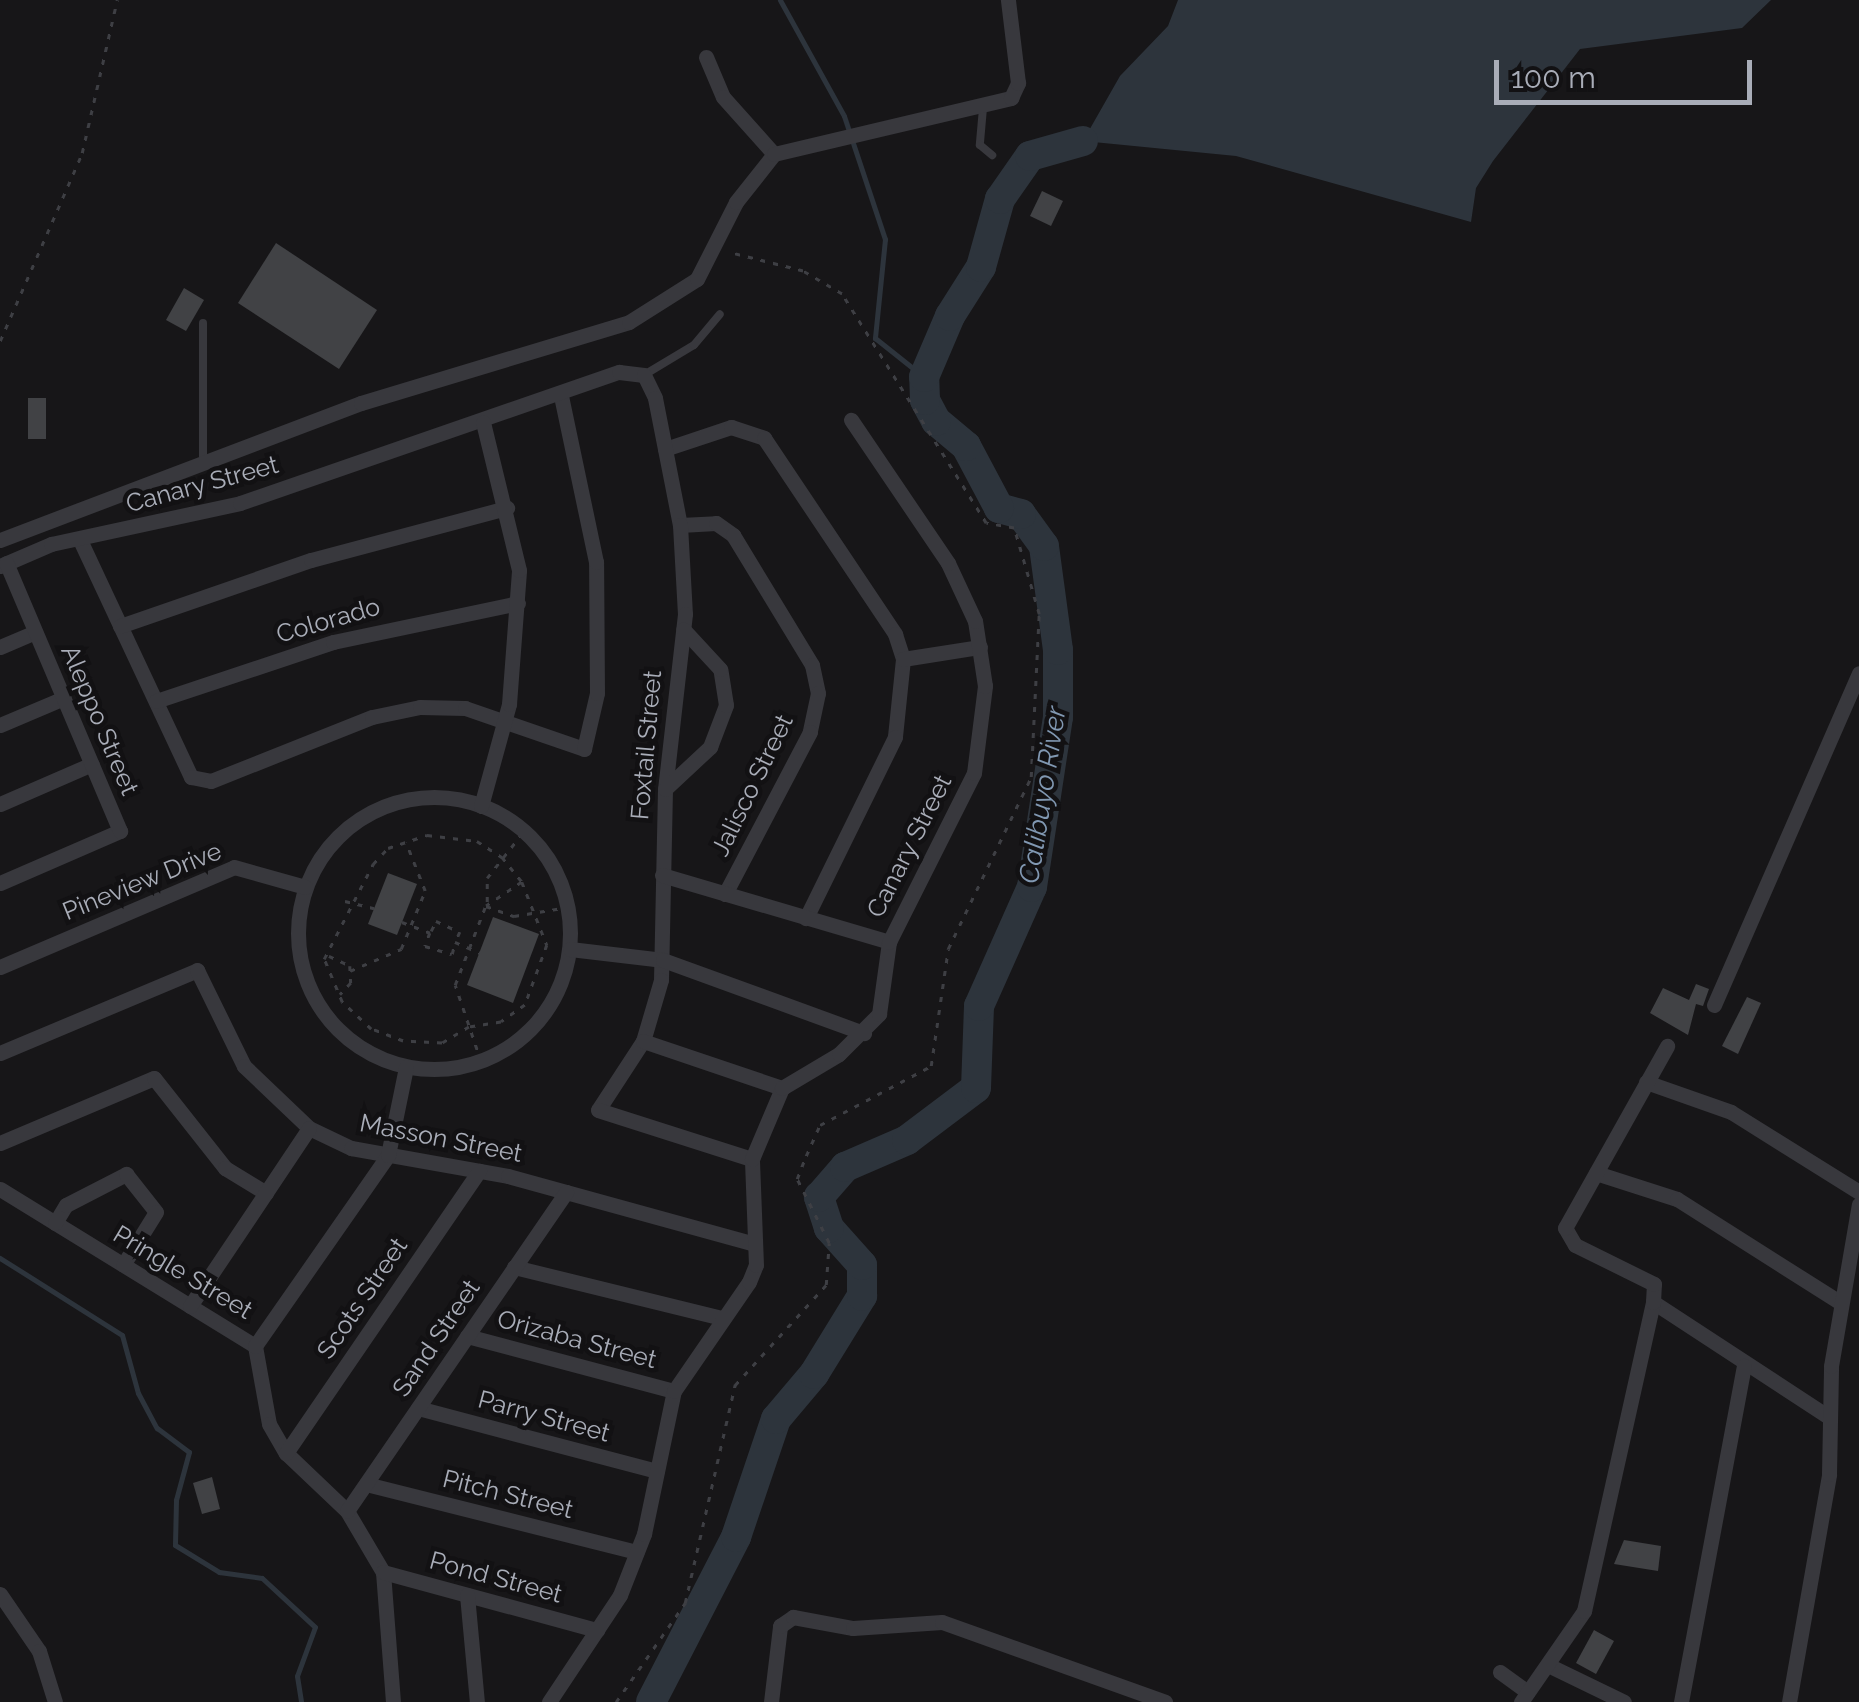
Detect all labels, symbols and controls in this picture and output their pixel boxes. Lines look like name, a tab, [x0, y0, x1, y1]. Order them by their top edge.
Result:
scale bar	[1499, 40, 1756, 102]
text: 100 m	[1511, 60, 1596, 95]
street label: Canary Street	[122, 449, 282, 519]
street label: Colorado	[273, 591, 383, 649]
street label: Aleppo Street	[55, 641, 145, 799]
street label: Foxtail Street	[624, 669, 668, 821]
water label: Calibuyo River	[1012, 704, 1074, 886]
street label: Jalisco Street	[705, 709, 799, 861]
street label: Canary Street	[860, 769, 958, 923]
street label: Pineview Drive	[58, 835, 226, 927]
street label: Masson Street	[357, 1108, 525, 1168]
street label: Pringle Street	[108, 1219, 258, 1325]
street label: Scots Street	[311, 1232, 413, 1364]
street label: Sand Street	[386, 1274, 486, 1402]
street label: Orizaba Street	[494, 1303, 660, 1375]
street label: Parry Street	[475, 1384, 613, 1448]
street label: Pitch Street	[440, 1463, 576, 1525]
street label: Pond Street	[426, 1545, 566, 1609]

